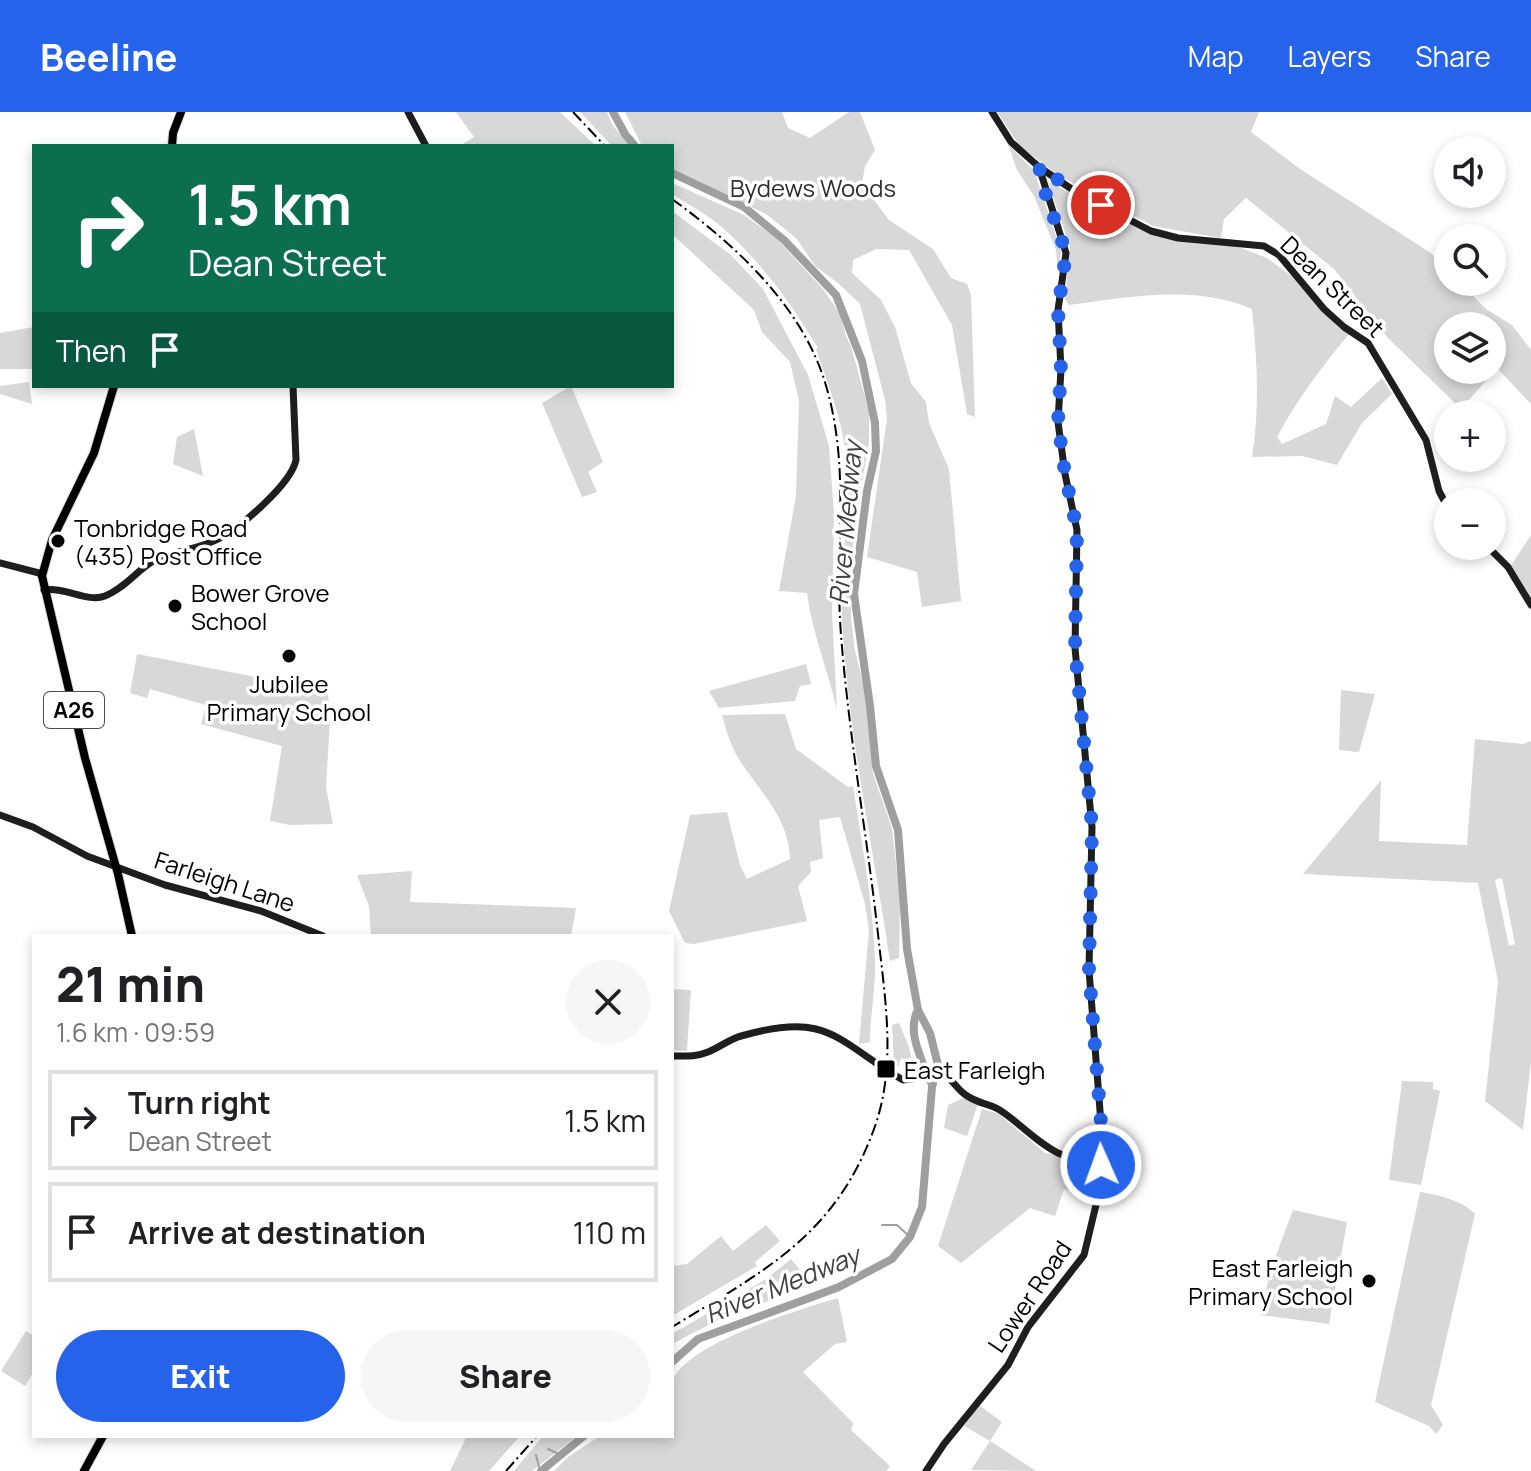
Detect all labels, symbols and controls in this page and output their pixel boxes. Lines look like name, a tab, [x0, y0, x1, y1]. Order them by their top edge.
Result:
text: Beeline	[40, 30, 177, 82]
text: Map	[1188, 37, 1244, 75]
text: Layers	[1288, 37, 1371, 75]
text: Share	[1415, 37, 1491, 75]
map controls	[1434, 136, 1506, 560]
button: sound	[1434, 136, 1506, 208]
text: 1.5 km	[188, 165, 352, 242]
park label: Bydews Woods	[730, 171, 896, 204]
pin	[1067, 171, 1135, 239]
icon: right	[56, 176, 160, 280]
icon: arrive	[1079, 183, 1123, 227]
button: search	[1434, 224, 1506, 296]
street label: Dean Street	[1274, 228, 1392, 344]
text: Dean Street	[188, 238, 387, 287]
button: layers	[1434, 312, 1506, 384]
icon: arrive	[143, 328, 187, 372]
text: Then	[56, 330, 127, 371]
button: +	[1434, 400, 1506, 472]
water label: River Medway	[820, 437, 870, 606]
button: −	[1434, 488, 1506, 560]
place label: Tonbridge Road (435) Post Office	[74, 511, 262, 572]
marker: Tonbridge Road (435) Post Office	[49, 532, 67, 550]
place label: Bower Grove School	[191, 576, 330, 637]
marker: Bower Grove School	[166, 597, 184, 615]
marker: Jubilee Primary School	[280, 647, 298, 665]
place label: Jubilee Primary School	[207, 667, 371, 728]
road number: A26	[44, 692, 104, 728]
street label: Farleigh Lane	[151, 843, 299, 919]
text: 21 min	[56, 951, 205, 1016]
button: close	[566, 960, 650, 1044]
text: 1.6 km · 09:59	[56, 1014, 215, 1050]
place label: East Farleigh	[904, 1053, 1045, 1086]
marker: East Farleigh	[875, 1058, 897, 1080]
text: Turn right	[128, 1082, 271, 1123]
icon: right	[60, 1098, 104, 1142]
text: 1.5 km	[564, 1100, 646, 1141]
text: Dean Street	[128, 1123, 272, 1159]
position arrow	[1059, 1123, 1143, 1207]
icon: arrive	[60, 1210, 104, 1254]
text: Arrive at destination	[128, 1212, 426, 1253]
text: 110 m	[573, 1212, 646, 1253]
street label: Lower Road	[979, 1234, 1079, 1358]
water label: River Medway	[699, 1235, 868, 1331]
place label: East Farleigh Primary School	[1188, 1251, 1353, 1312]
marker: East Farleigh Primary School	[1360, 1272, 1378, 1290]
button: Exit	[56, 1330, 345, 1422]
button: Share	[361, 1330, 650, 1422]

